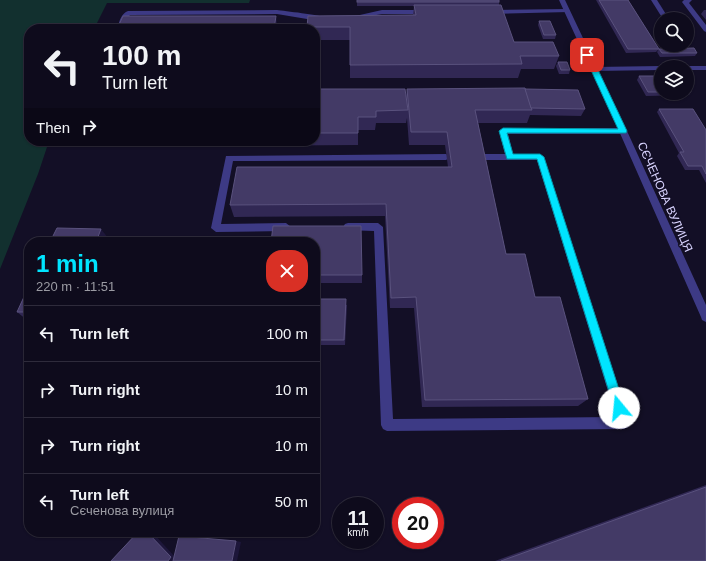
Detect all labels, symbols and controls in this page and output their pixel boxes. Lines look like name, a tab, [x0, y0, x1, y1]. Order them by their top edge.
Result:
map controls	[654, 12, 694, 100]
button: search	[654, 12, 694, 52]
pin	[570, 38, 604, 72]
icon: left	[36, 40, 88, 92]
text: 100 m	[102, 40, 181, 71]
icon: arrive	[576, 44, 598, 66]
button: layers	[654, 60, 694, 100]
text: Turn left	[102, 73, 167, 93]
icon: right	[78, 116, 100, 138]
text: Then	[36, 119, 70, 136]
street label: СЄЧЕНОВА ВУЛИЦЯ	[634, 140, 696, 254]
text: 1 min	[36, 250, 99, 277]
button: close	[266, 250, 308, 292]
text: 220 m · 11:51	[36, 279, 115, 294]
icon: left	[36, 323, 58, 345]
text: Turn left	[70, 325, 129, 342]
text: 100 m	[266, 325, 308, 342]
icon: right	[36, 379, 58, 401]
text: Turn right	[70, 381, 140, 398]
text: 10 m	[275, 381, 308, 398]
position arrow	[598, 387, 640, 429]
icon: right	[36, 435, 58, 457]
text: Turn right	[70, 437, 140, 454]
text: 10 m	[275, 437, 308, 454]
text: Turn left	[70, 486, 129, 503]
icon: left	[36, 491, 58, 513]
text: 50 m	[275, 493, 308, 510]
speed limit sign: 20	[392, 497, 444, 549]
text: Сєченова вулиця	[70, 503, 174, 518]
text: 11	[347, 507, 369, 529]
text: km/h	[347, 527, 369, 538]

